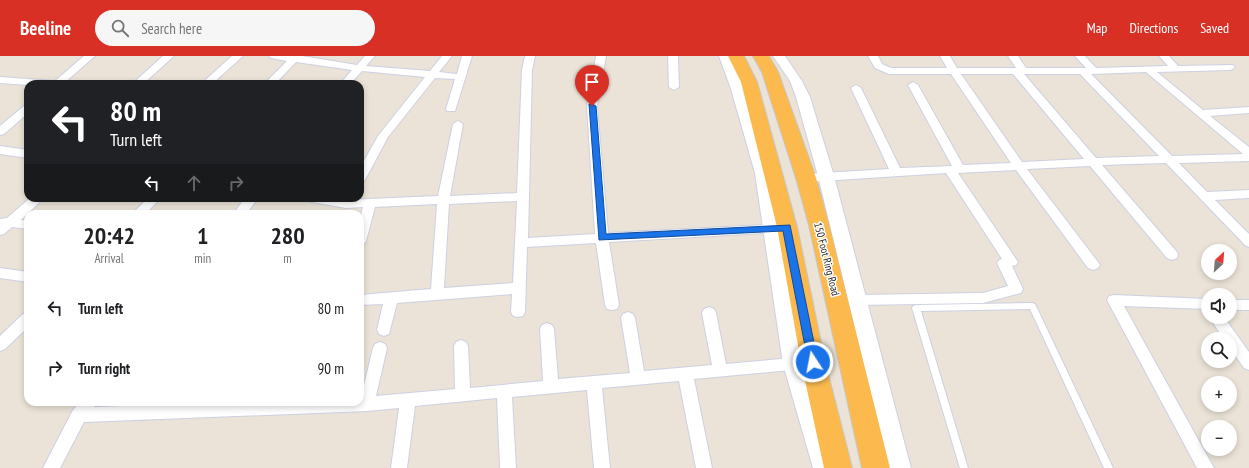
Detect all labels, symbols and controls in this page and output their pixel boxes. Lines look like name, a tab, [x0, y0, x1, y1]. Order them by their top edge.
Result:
search box	[95, 10, 375, 46]
text: Beeline	[20, 16, 71, 40]
icon: search	[109, 17, 131, 39]
text: Search here	[141, 19, 202, 38]
text: Map	[1087, 19, 1107, 37]
text: Directions	[1129, 19, 1178, 37]
text: Saved	[1200, 19, 1229, 37]
pin	[575, 65, 609, 106]
icon: arrive	[581, 71, 603, 93]
text: 80 m	[110, 92, 161, 129]
icon: left	[44, 96, 96, 148]
text: Turn left	[110, 128, 162, 151]
icon: left	[141, 172, 163, 194]
icon: ahead	[183, 172, 205, 194]
icon: right	[225, 172, 247, 194]
text: 20:42	[83, 220, 135, 251]
text: 1	[197, 220, 208, 251]
text: 280	[270, 220, 305, 251]
street label: 150 Foot Ring Road	[811, 221, 843, 297]
north arrow	[1201, 244, 1237, 280]
map controls	[1201, 244, 1237, 456]
text: Arrival	[94, 250, 124, 267]
text: min	[194, 250, 211, 267]
text: m	[283, 250, 292, 267]
button: sound	[1201, 288, 1237, 324]
icon: left	[44, 297, 66, 319]
text: Turn left	[78, 299, 123, 318]
text: 80 m	[318, 299, 344, 318]
button: search	[1201, 332, 1237, 368]
position arrow	[792, 341, 834, 383]
icon: right	[44, 357, 66, 379]
text: Turn right	[78, 359, 130, 378]
text: 90 m	[318, 359, 344, 378]
button: +	[1201, 376, 1237, 412]
button: −	[1201, 420, 1237, 456]

